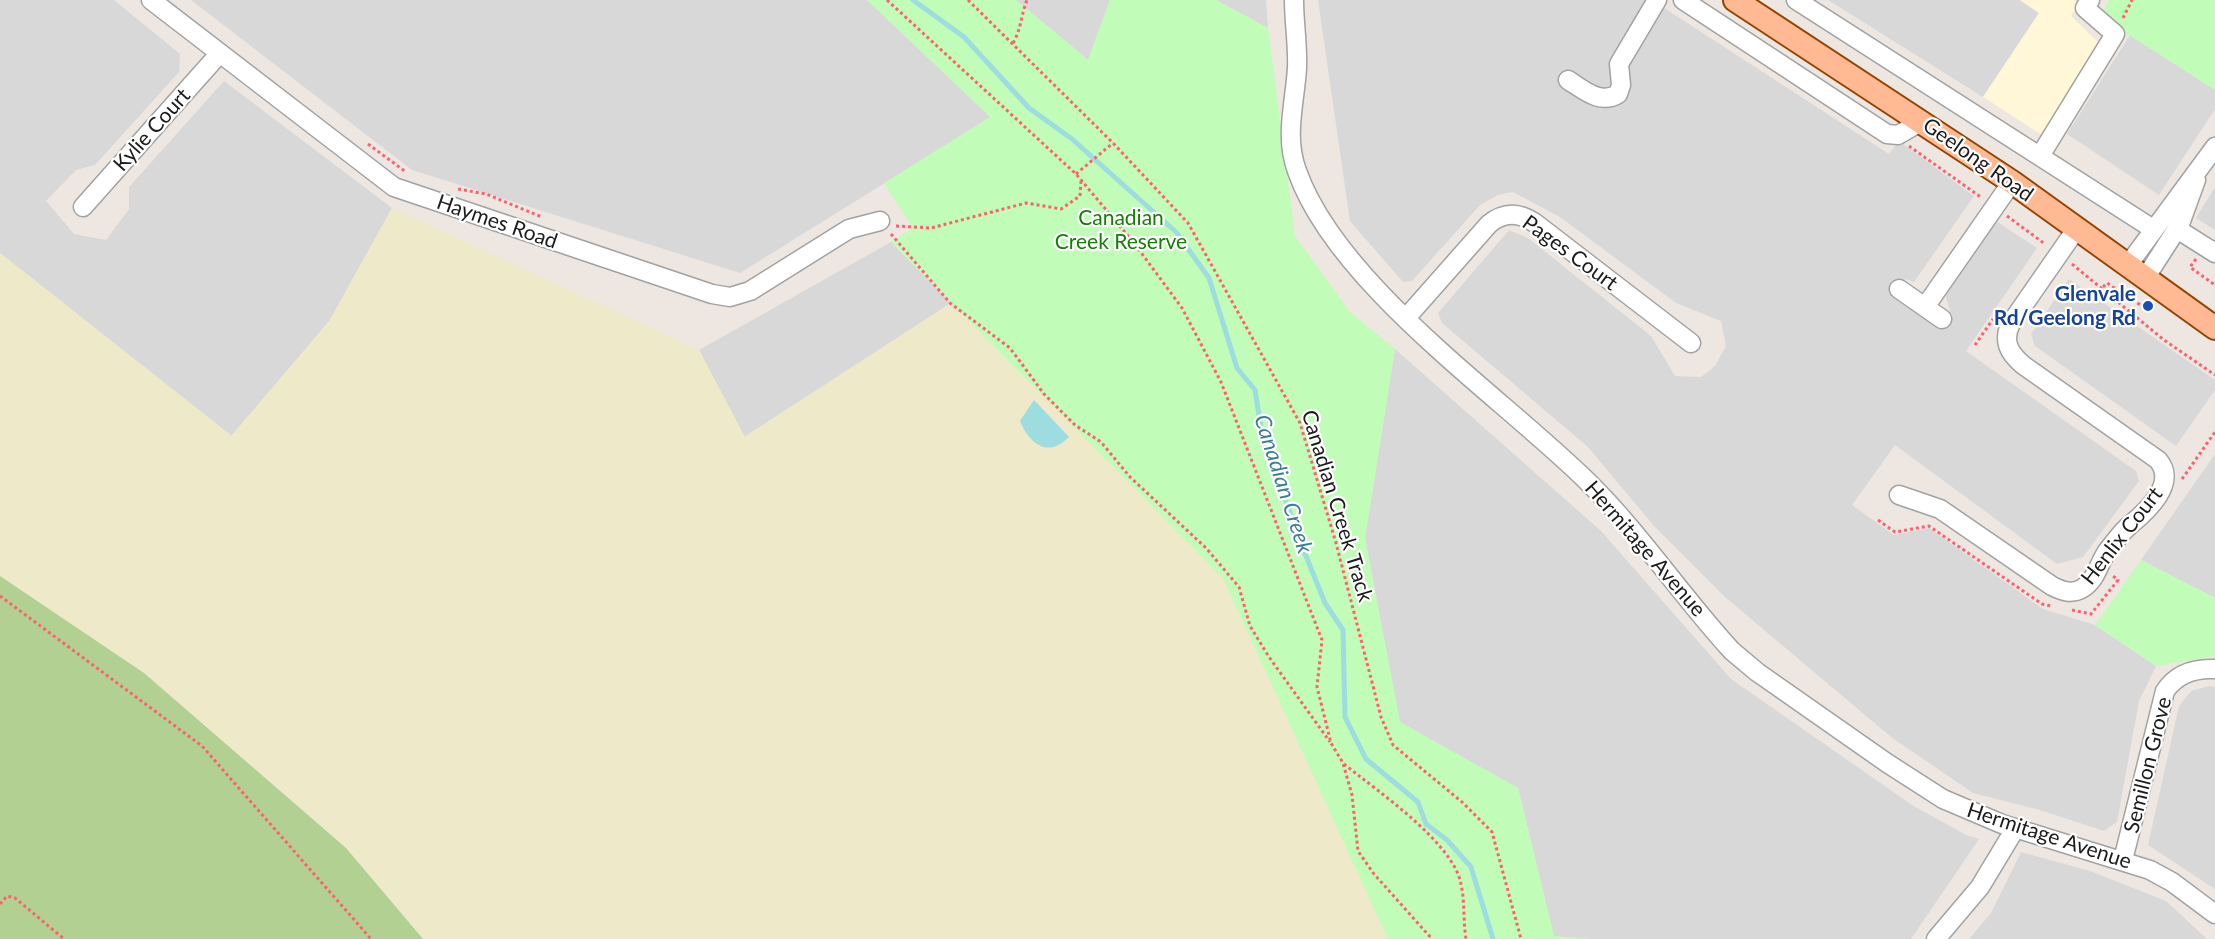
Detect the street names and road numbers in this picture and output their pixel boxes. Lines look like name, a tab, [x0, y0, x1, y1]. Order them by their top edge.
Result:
street label: Kylie Court	[108, 83, 196, 177]
street label: Geelong Road	[1918, 113, 2038, 207]
street label: Haymes Road	[433, 190, 561, 254]
street label: Pages Court	[1517, 210, 1623, 296]
street label: Canadian Creek Track	[1296, 407, 1378, 605]
street label: Hermitage Avenue	[1579, 476, 1711, 622]
street label: Henlix Court	[2076, 482, 2168, 590]
street label: Semillon Grove	[2119, 694, 2177, 836]
street label: Hermitage Avenue	[1964, 798, 2134, 874]

